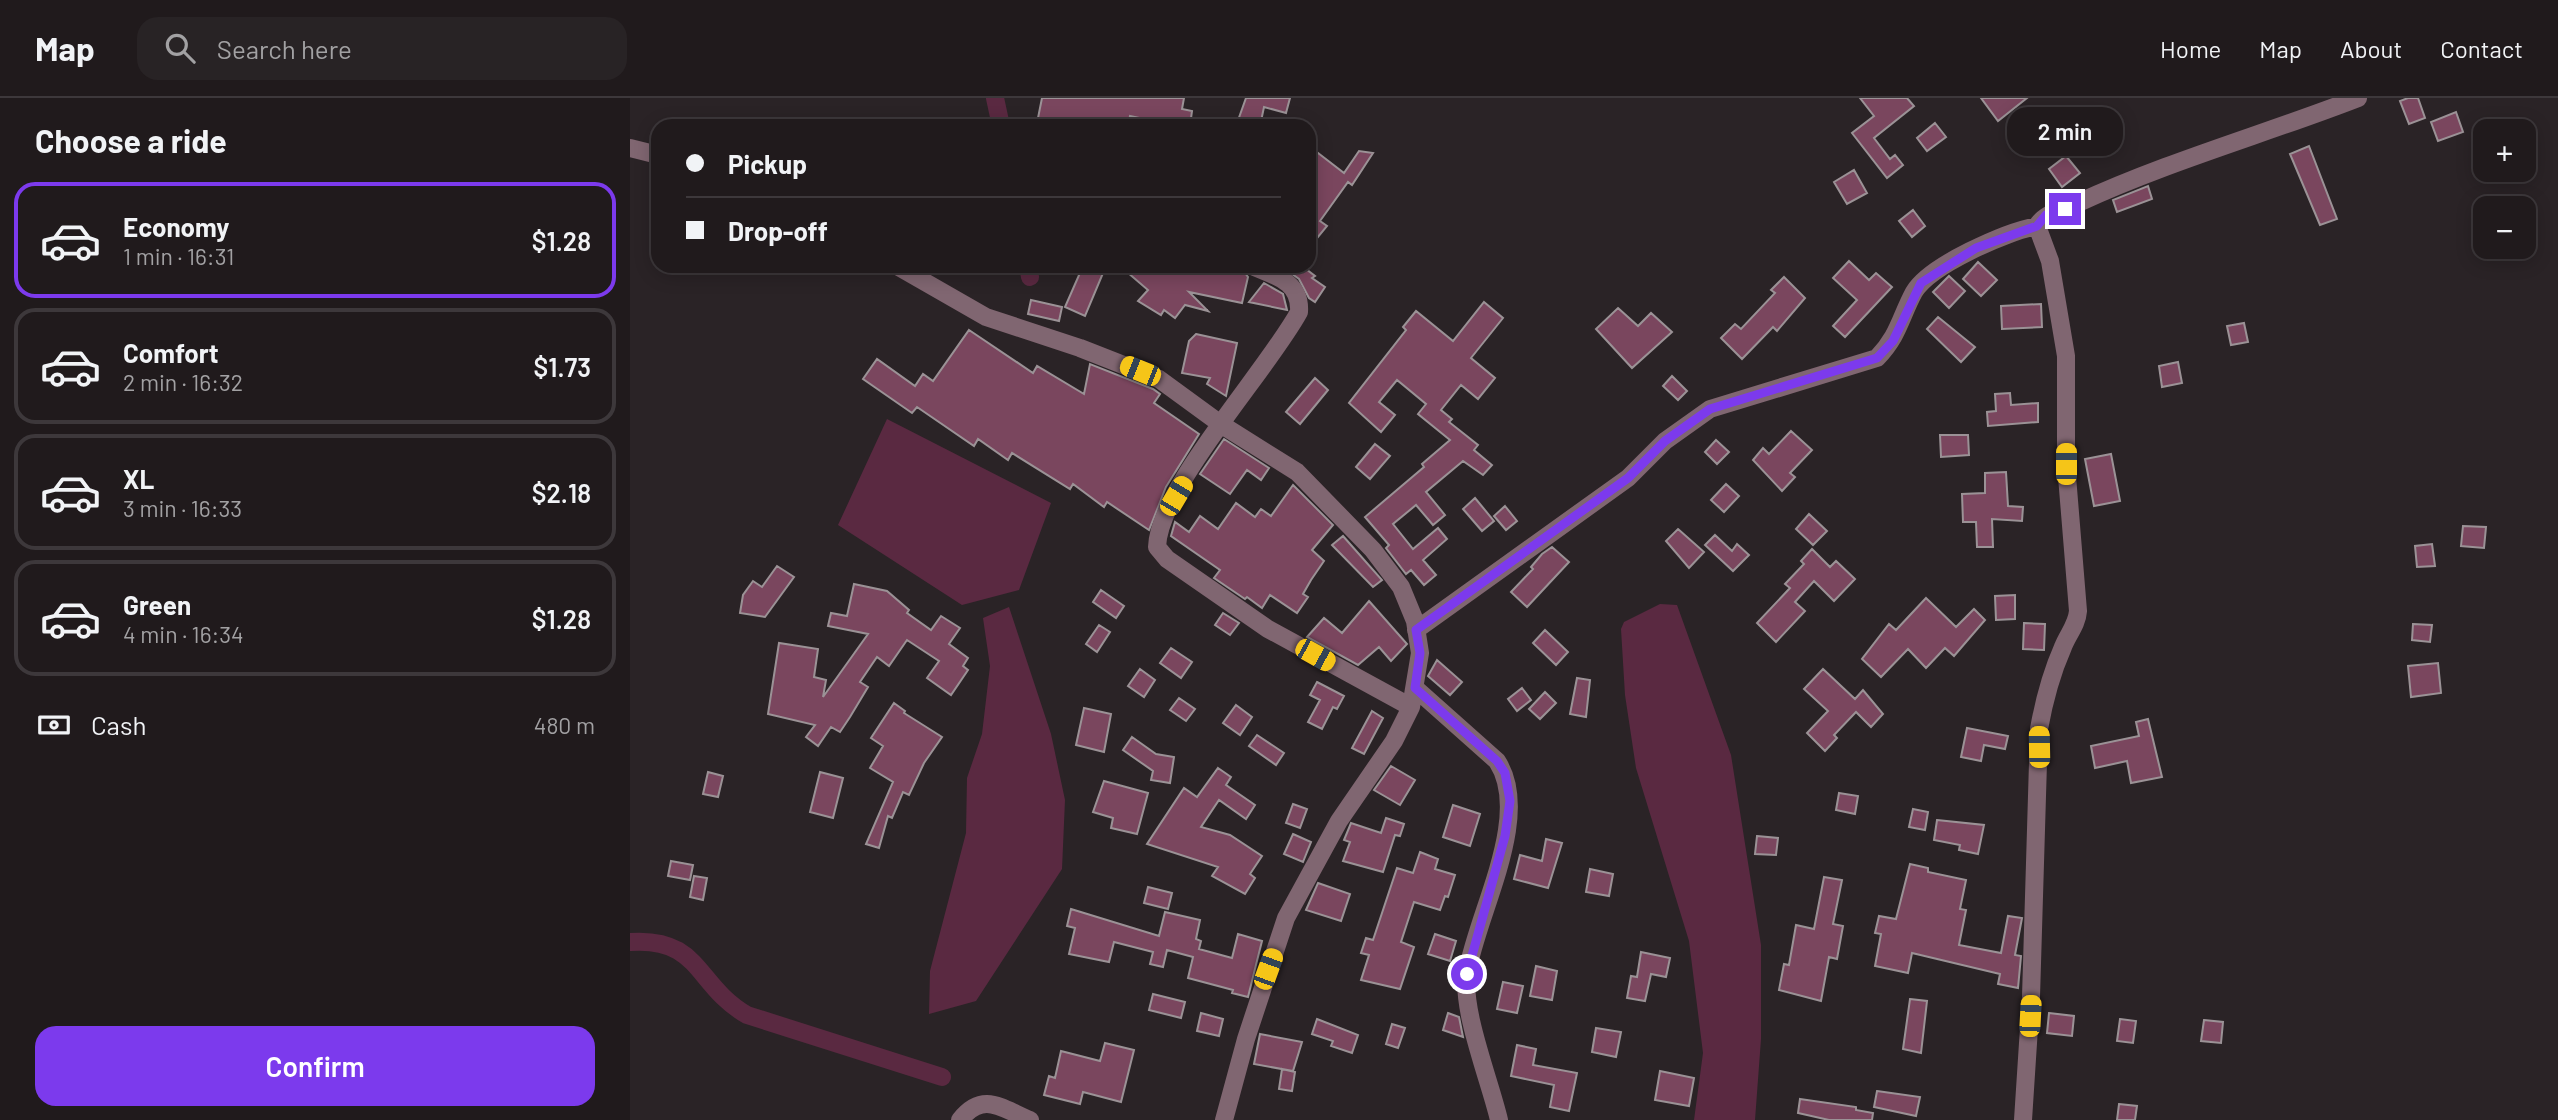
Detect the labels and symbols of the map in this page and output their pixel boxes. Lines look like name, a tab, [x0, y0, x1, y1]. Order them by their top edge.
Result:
callout: 2 min	[2007, 108, 2123, 156]
route end	[2049, 193, 2081, 225]
car	[1117, 353, 1164, 389]
car	[2056, 443, 2077, 485]
car	[1157, 473, 1196, 519]
car	[1292, 636, 1339, 674]
car	[2029, 726, 2050, 768]
car	[1251, 946, 1286, 992]
route start	[1451, 958, 1483, 990]
car	[2019, 994, 2042, 1038]

